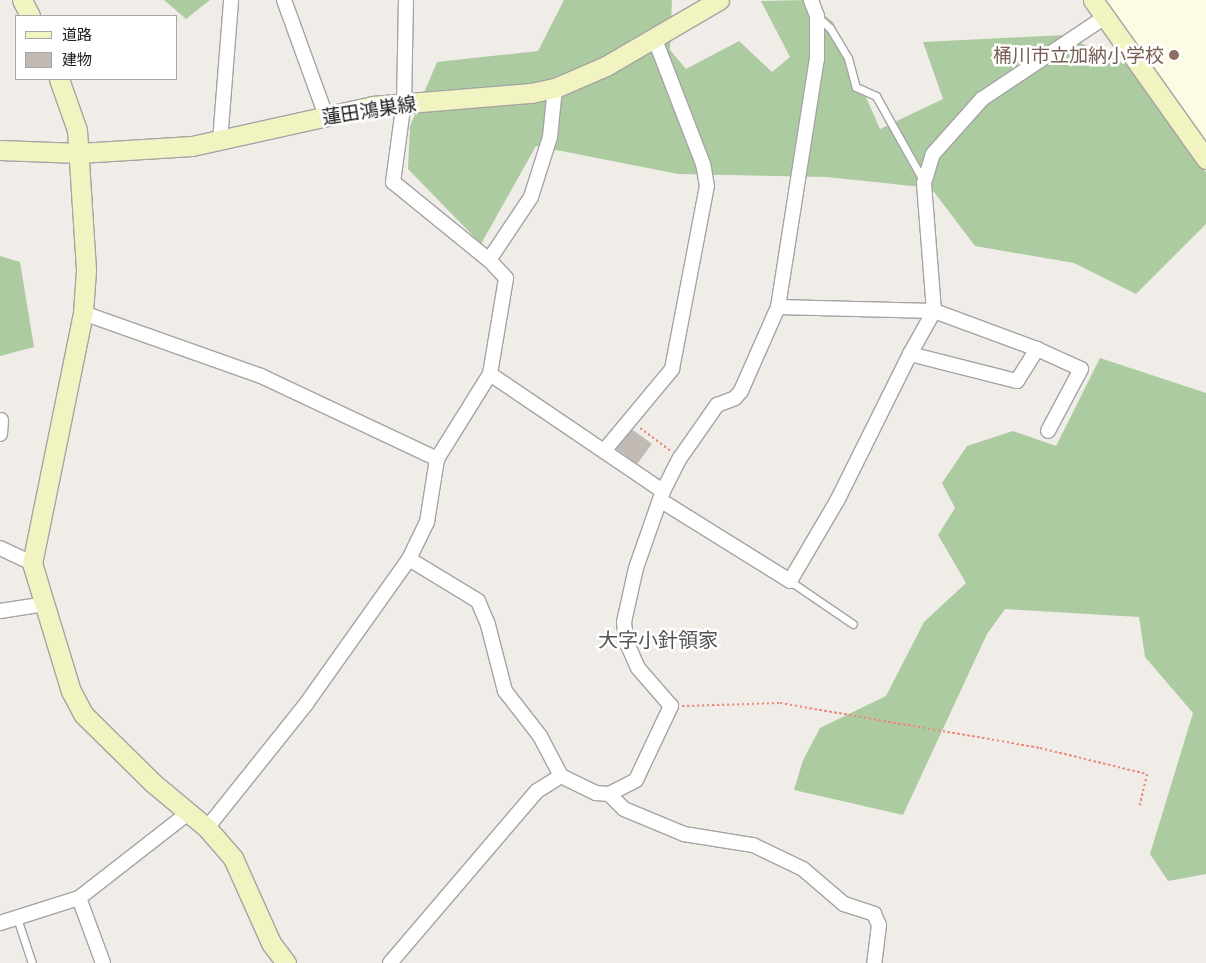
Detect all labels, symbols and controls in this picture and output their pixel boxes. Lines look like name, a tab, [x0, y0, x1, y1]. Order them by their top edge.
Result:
legend	[15, 15, 178, 80]
text: 道路	[62, 23, 92, 46]
place label: 桶川市立加納小学校	[993, 44, 1164, 66]
text: 建物	[62, 48, 92, 71]
marker: 桶川市立加納小学校	[1168, 49, 1180, 61]
street label: 蓮田鴻巣線	[320, 91, 418, 129]
district label: 大字小針領家	[598, 627, 718, 651]

